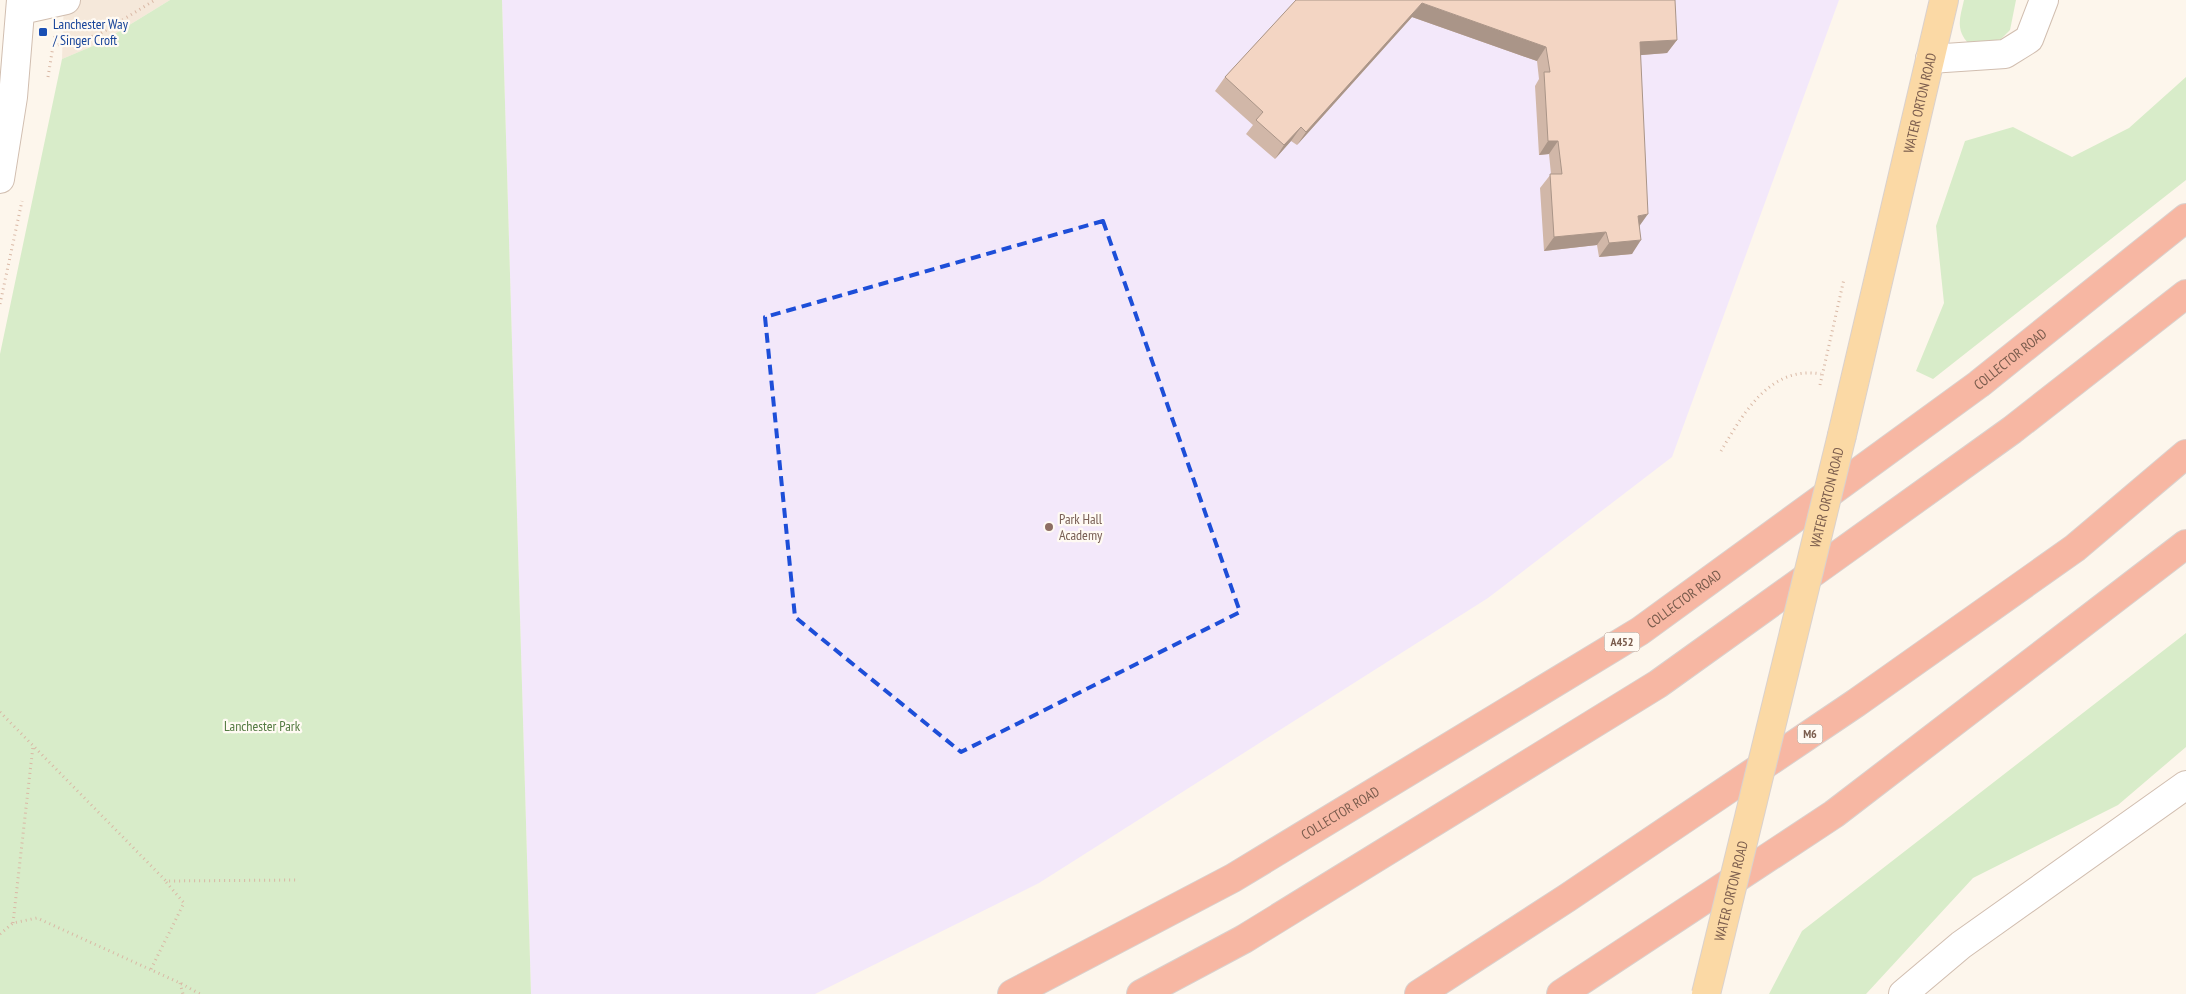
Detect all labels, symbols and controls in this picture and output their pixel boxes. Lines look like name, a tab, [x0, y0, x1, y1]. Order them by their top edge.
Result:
place label: Lanchester Way / Singer Croft	[52, 15, 129, 49]
marker: Lanchester Way / Singer Croft	[37, 26, 49, 38]
street label: WATER ORTON ROAD	[1899, 51, 1940, 155]
street label: COLLECTOR ROAD	[1970, 324, 2050, 394]
street label: WATER ORTON ROAD	[1806, 446, 1848, 549]
place label: Park Hall Academy	[1059, 510, 1103, 544]
marker: Park Hall Academy	[1043, 521, 1055, 533]
street label: COLLECTOR ROAD	[1643, 566, 1725, 632]
road number: A452	[1604, 632, 1640, 652]
park label: Lanchester Park	[224, 717, 301, 735]
road number: M6	[1798, 724, 1822, 744]
street label: COLLECTOR ROAD	[1298, 782, 1383, 844]
street label: WATER ORTON ROAD	[1710, 839, 1752, 943]

